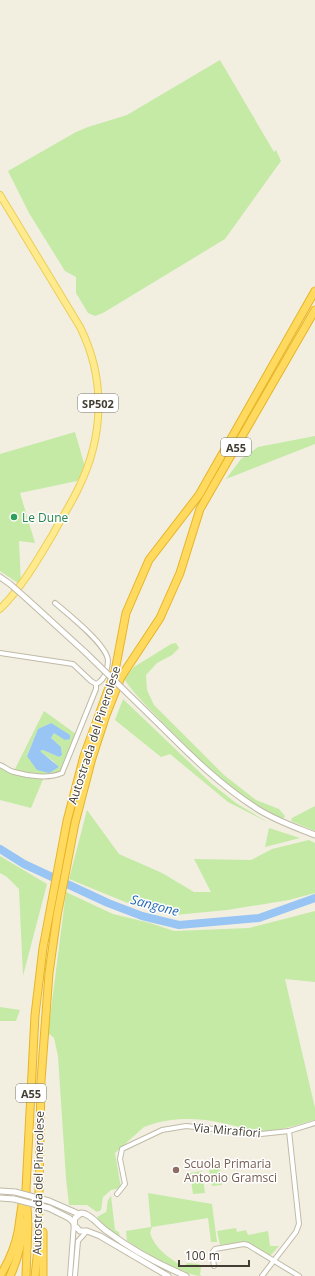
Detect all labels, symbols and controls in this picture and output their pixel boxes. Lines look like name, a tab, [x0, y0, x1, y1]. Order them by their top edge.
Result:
road number: SP502	[78, 394, 118, 412]
road number: A55	[221, 438, 251, 456]
place label: Le Dune	[22, 509, 69, 526]
marker: Le Dune	[9, 512, 19, 522]
street label: Autostrada del Pinerolese	[64, 664, 124, 806]
water label: Sangone	[129, 890, 182, 920]
road number: A55	[16, 1084, 46, 1102]
street label: Autostrada del Pinerolese	[28, 1111, 48, 1255]
street label: Via Mirafiori	[193, 1119, 261, 1141]
place label: Scuola Primaria Antonio Gramsci	[184, 1155, 277, 1186]
marker: Scuola Primaria Antonio Gramsci	[171, 1165, 181, 1175]
scale bar	[179, 1242, 249, 1268]
text: 100 m	[185, 1247, 220, 1264]

